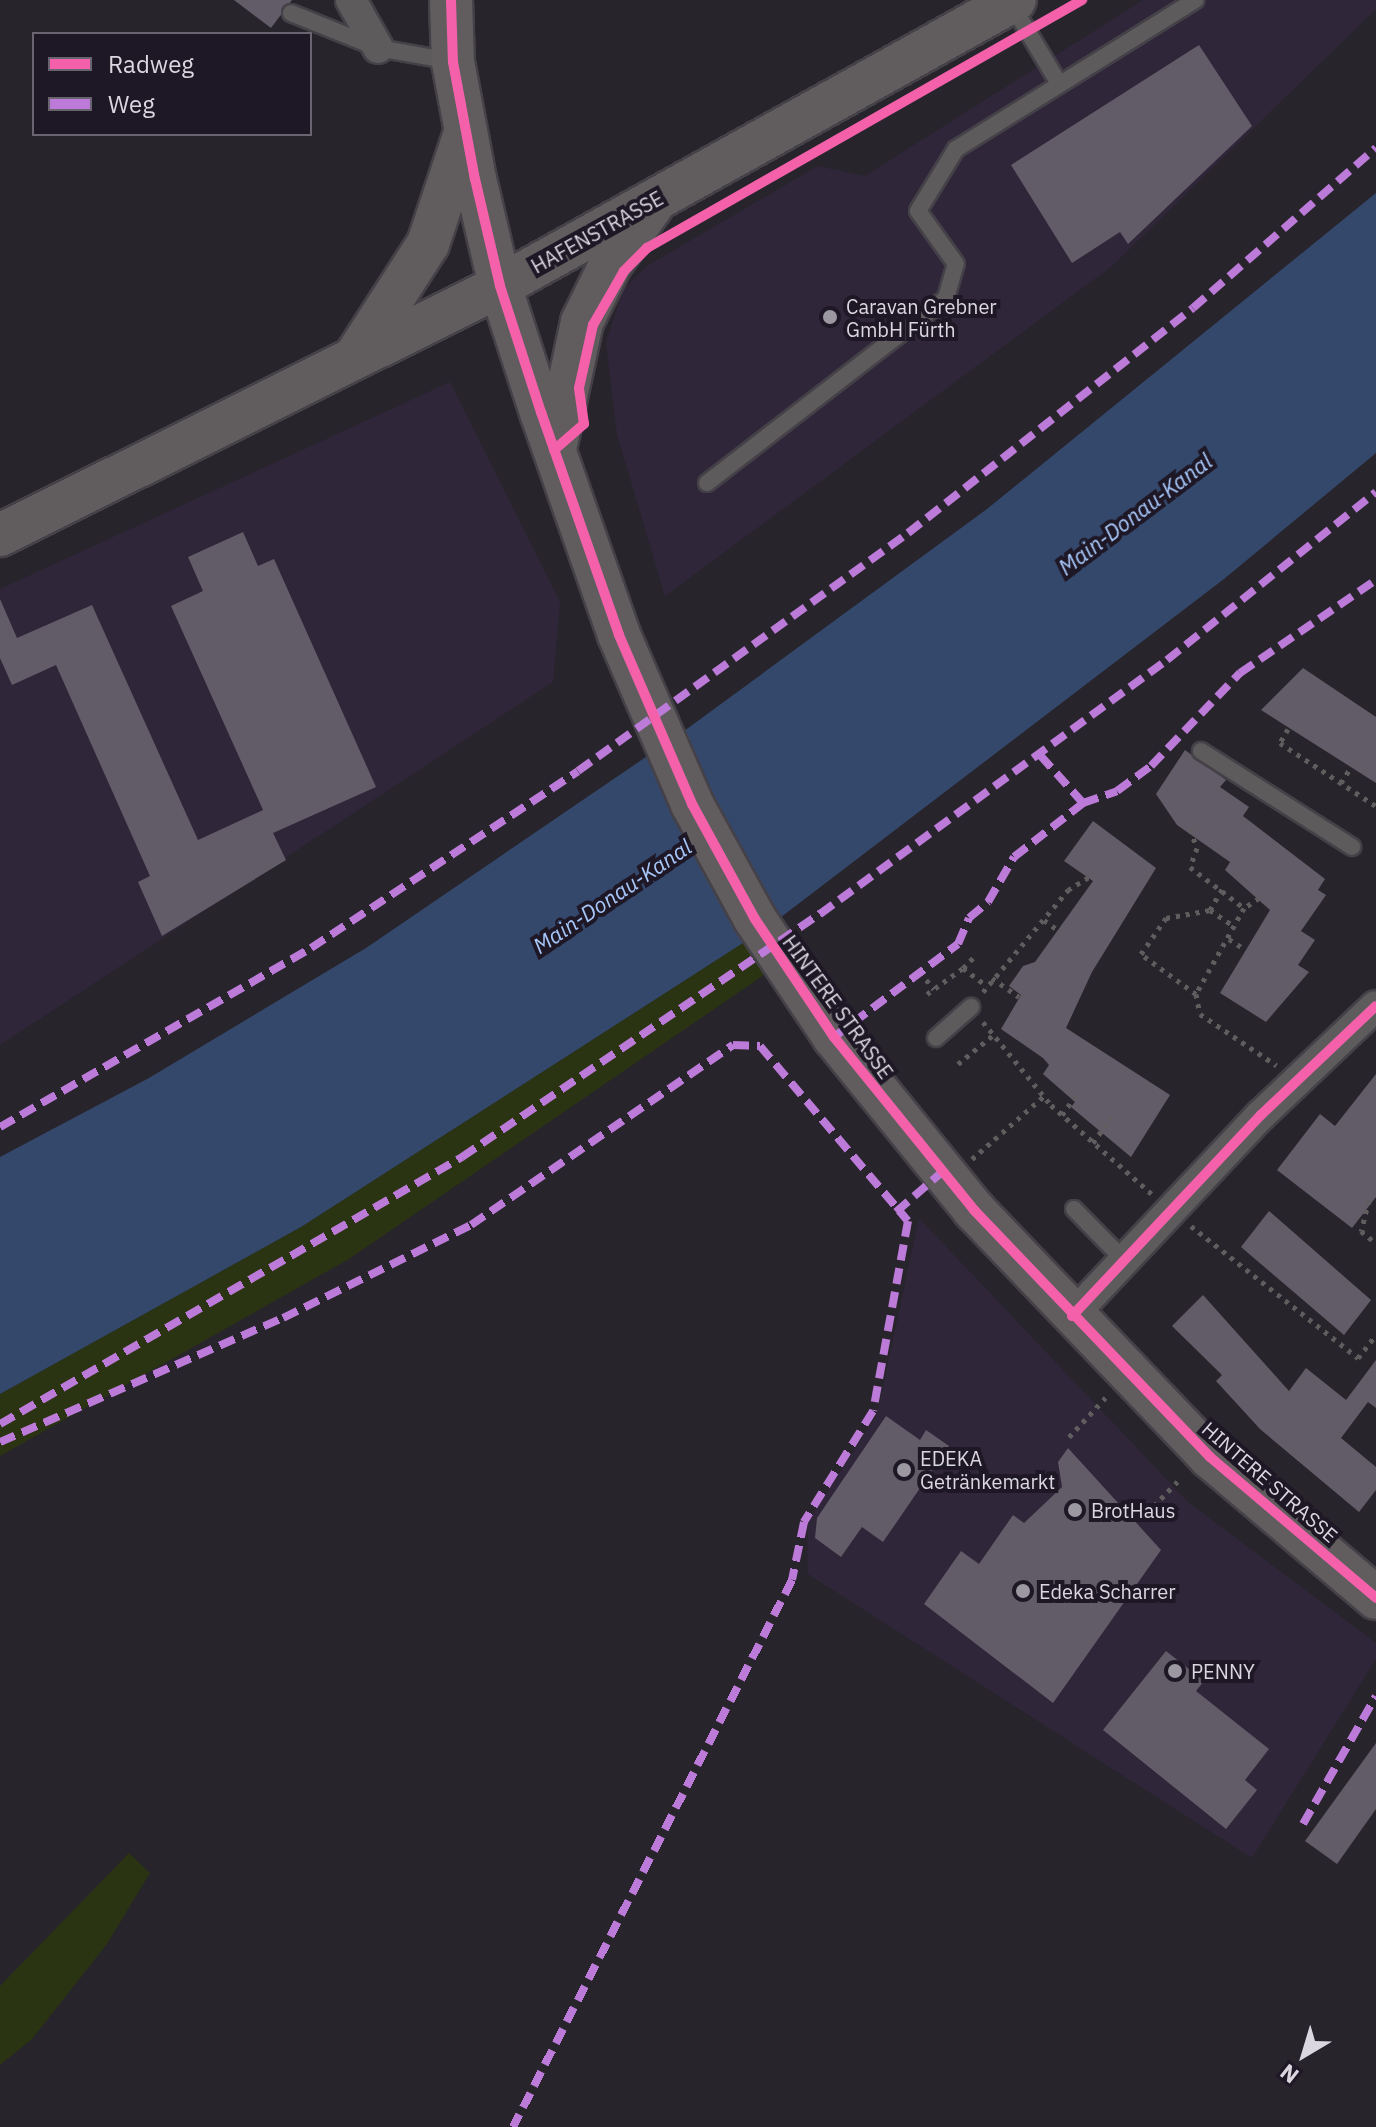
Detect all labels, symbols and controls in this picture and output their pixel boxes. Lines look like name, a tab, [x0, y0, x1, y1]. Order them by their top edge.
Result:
legend	[32, 32, 312, 136]
text: Radweg	[108, 48, 194, 80]
text: Weg	[108, 88, 155, 120]
street label: HAFENSTRASSE	[527, 186, 667, 278]
place label: Caravan Grebner GmbH Fürth	[846, 294, 997, 341]
marker: Caravan Grebner GmbH Fürth	[821, 308, 839, 326]
water label: Main-Donau-Kanal	[1053, 448, 1217, 580]
water label: Main-Donau-Kanal	[528, 833, 696, 959]
street label: HINTERE STRASSE	[778, 931, 898, 1083]
street label: HINTERE STRASSE	[1197, 1417, 1343, 1547]
place label: EDEKA Getränkemarkt	[920, 1446, 1055, 1493]
marker: EDEKA Getränkemarkt	[895, 1461, 913, 1479]
place label: BrotHaus	[1091, 1498, 1175, 1522]
marker: BrotHaus	[1066, 1501, 1084, 1519]
place label: Edeka Scharrer	[1039, 1579, 1175, 1603]
marker: Edeka Scharrer	[1014, 1582, 1032, 1600]
place label: PENNY	[1191, 1659, 1255, 1683]
marker: PENNY	[1166, 1662, 1184, 1680]
north arrow	[1264, 2015, 1344, 2095]
text: N	[1274, 2058, 1304, 2091]

